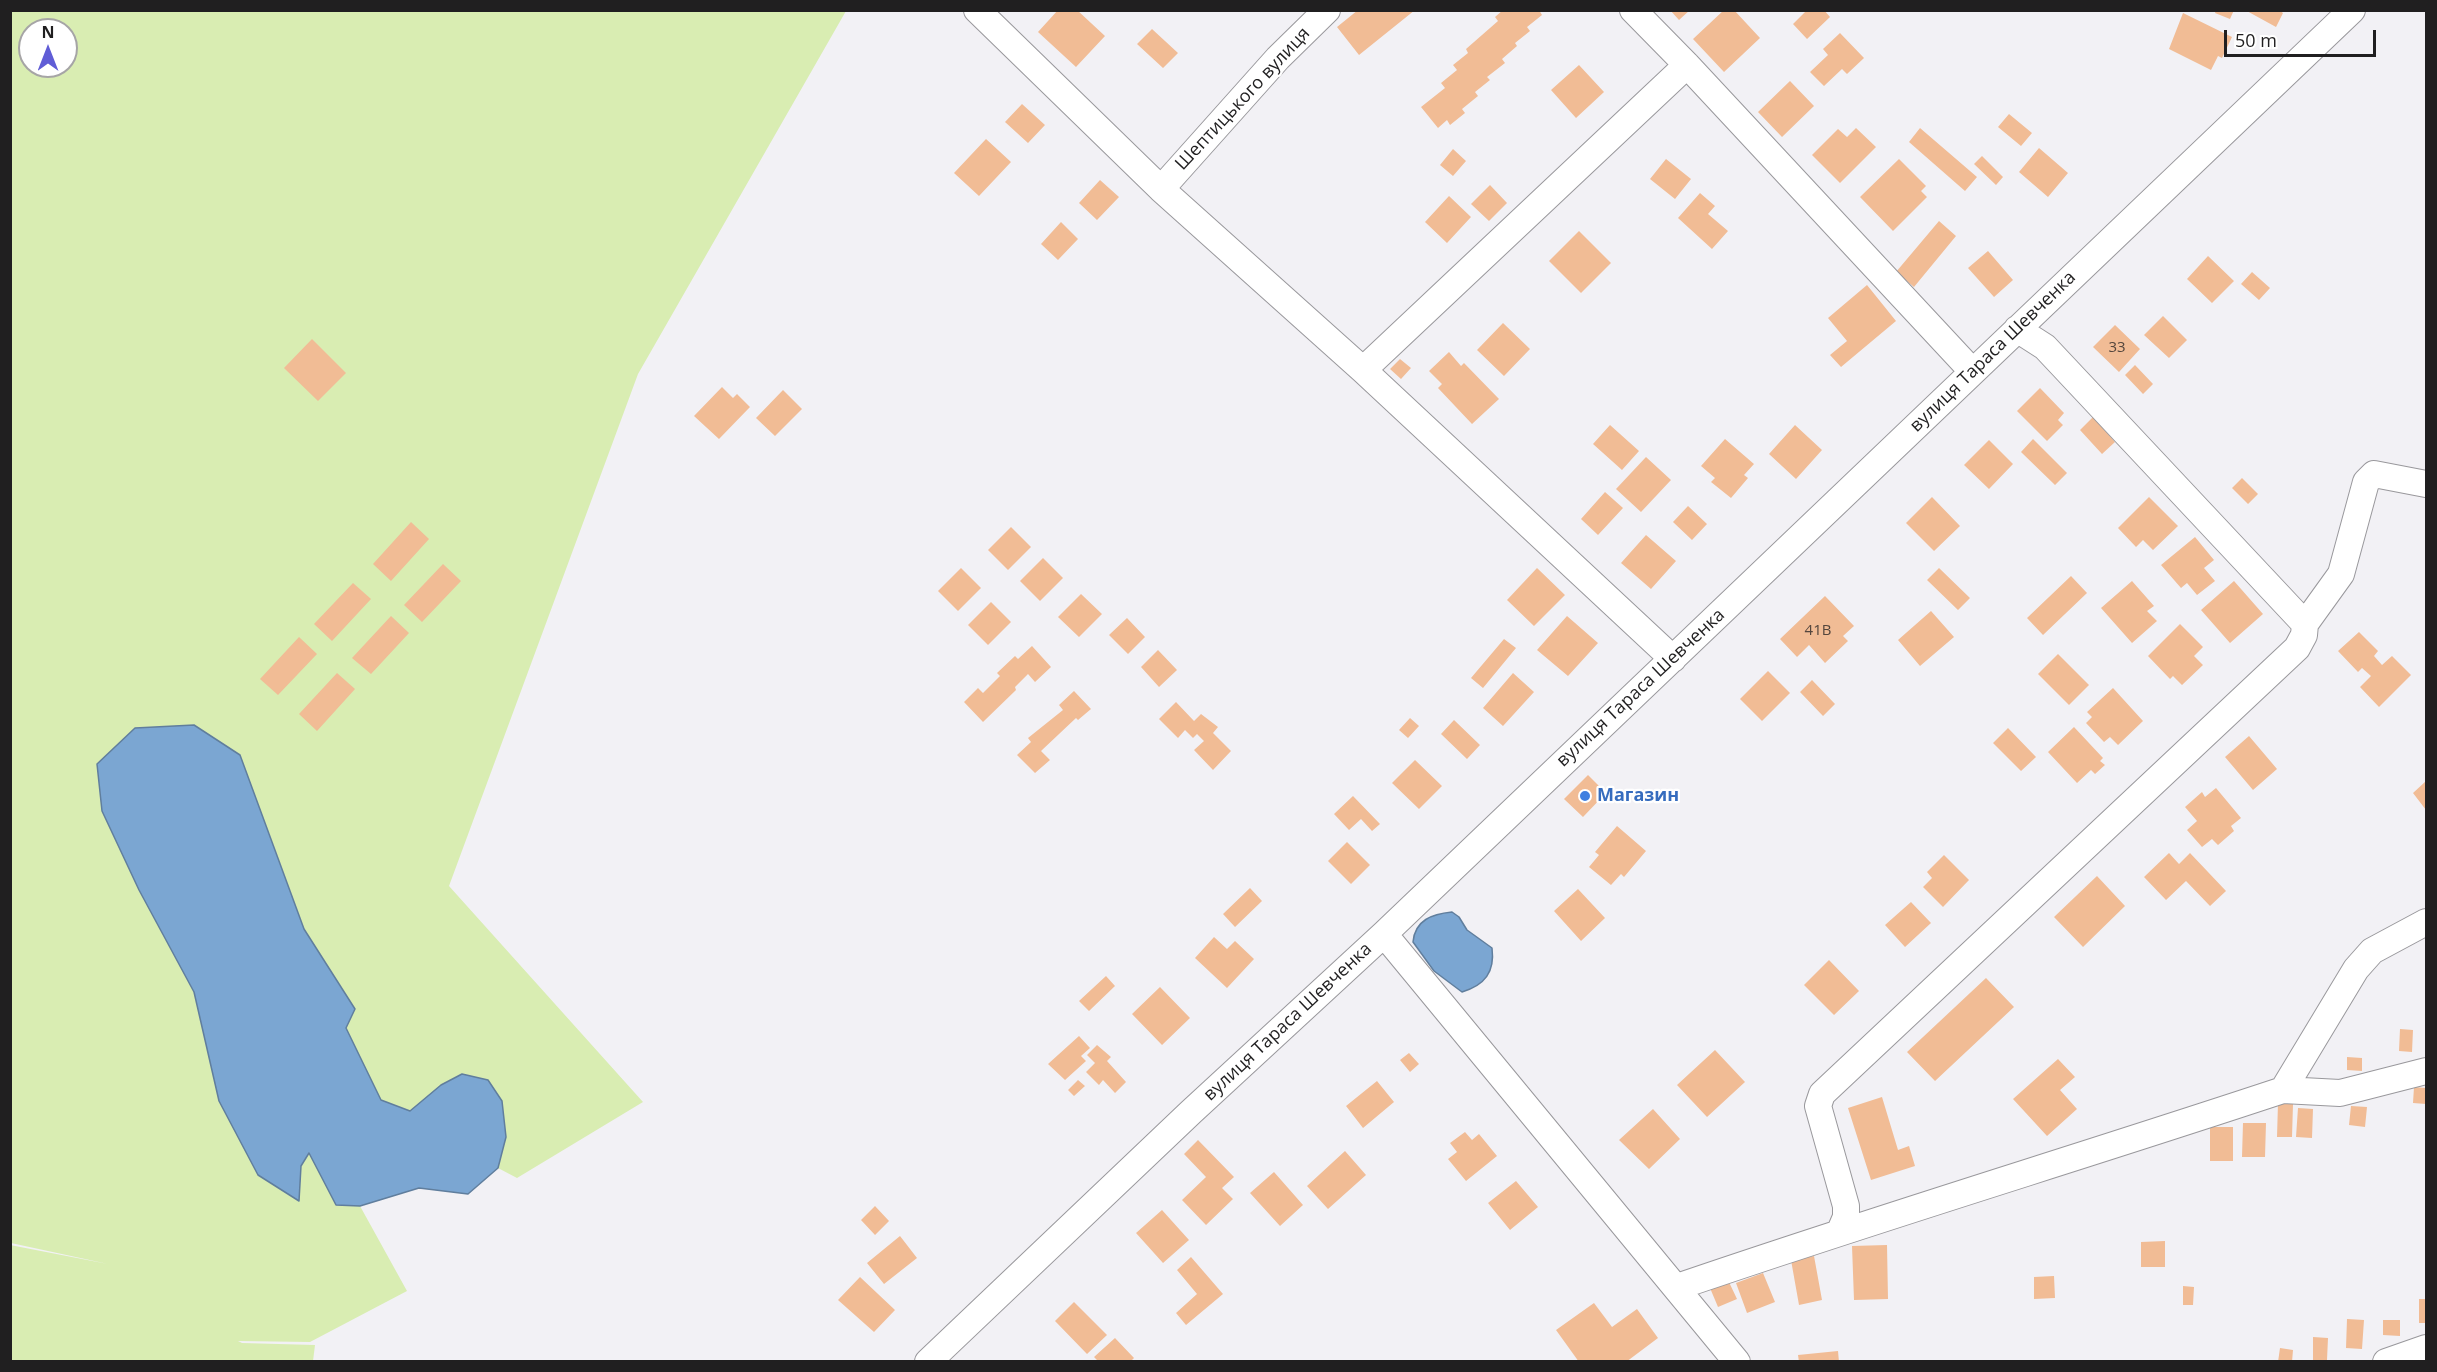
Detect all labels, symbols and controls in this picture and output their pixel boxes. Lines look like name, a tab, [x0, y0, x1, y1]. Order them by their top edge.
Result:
north arrow	[18, 18, 78, 78]
scale bar	[2227, 18, 2378, 56]
text: N	[41, 21, 55, 43]
street label: Шептицького вулиця	[1171, 23, 1315, 175]
text: 50 m	[2235, 28, 2277, 52]
street label: вулиця Тараса Шевченка	[1906, 267, 2080, 437]
house number: 33	[2108, 339, 2126, 357]
street label: вулиця Тараса Шевченка	[1552, 604, 1730, 772]
house number: 41В	[1805, 622, 1831, 640]
place label: Магазин	[1597, 785, 1679, 807]
marker: Магазин	[1578, 789, 1592, 803]
street label: вулиця Тараса Шевченка	[1199, 938, 1377, 1106]

